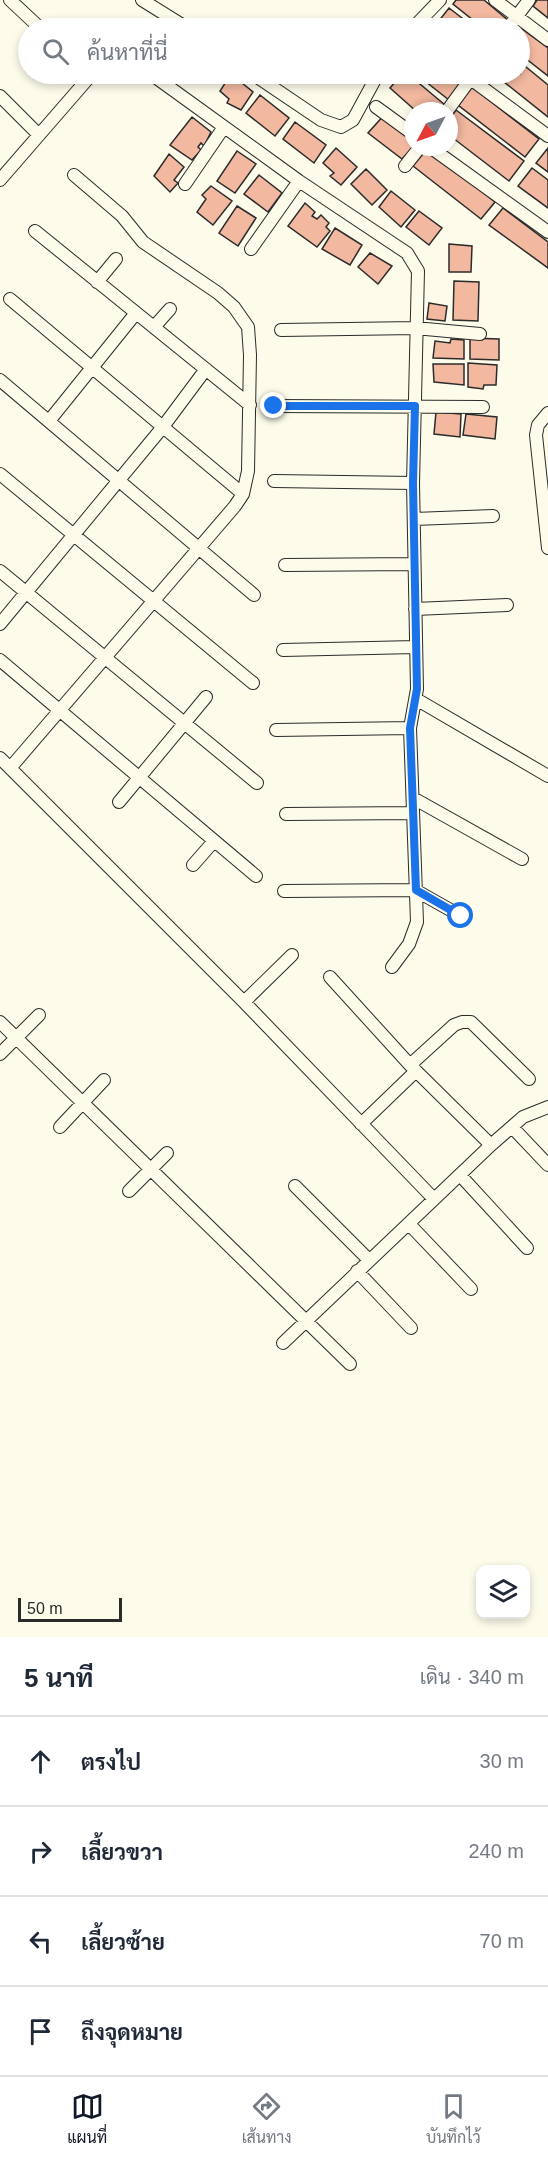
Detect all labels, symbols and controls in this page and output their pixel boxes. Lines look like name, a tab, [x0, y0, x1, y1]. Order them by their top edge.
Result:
search box	[18, 18, 530, 84]
icon: search	[39, 35, 72, 68]
text: ค้นหาที่นี่	[87, 40, 167, 65]
north arrow	[404, 102, 458, 156]
route end	[260, 392, 286, 418]
route start	[447, 902, 473, 928]
map controls	[476, 1565, 530, 1619]
button: layers	[476, 1565, 530, 1619]
scale bar	[18, 1595, 122, 1622]
text: 50 m	[27, 1600, 63, 1617]
text: 5 นาที	[24, 1663, 93, 1693]
text: เดิน · 340 m	[420, 1666, 524, 1688]
icon: ahead	[24, 1745, 57, 1778]
text: ตรงไป	[81, 1750, 141, 1775]
text: 30 m	[480, 1750, 524, 1772]
icon: right	[24, 1835, 57, 1868]
text: เลี้ยวขวา	[81, 1840, 163, 1865]
text: 240 m	[468, 1840, 524, 1862]
icon: left	[24, 1925, 57, 1958]
text: เลี้ยวซ้าย	[81, 1930, 165, 1955]
text: 70 m	[480, 1930, 524, 1952]
icon: arrive	[24, 2015, 57, 2048]
text: ถึงจุดหมาย	[81, 2020, 183, 2045]
tab: แผนที่	[67, 2090, 107, 2147]
tab: เส้นทาง	[242, 2090, 292, 2147]
tab: บันทึกไว้	[426, 2090, 481, 2147]

